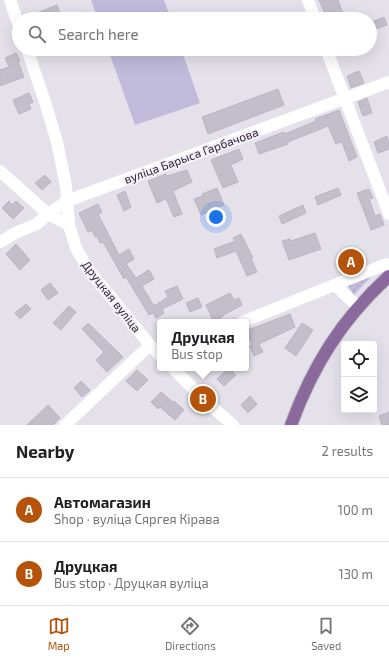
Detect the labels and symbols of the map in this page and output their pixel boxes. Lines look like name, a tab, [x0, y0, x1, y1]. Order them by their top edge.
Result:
street label: вуліца Барыса Гарбачова	[122, 124, 260, 187]
your location	[206, 207, 226, 227]
pin: A	[338, 247, 364, 277]
street label: Друцкая вуліца	[79, 257, 144, 335]
pin: B	[190, 384, 216, 414]

